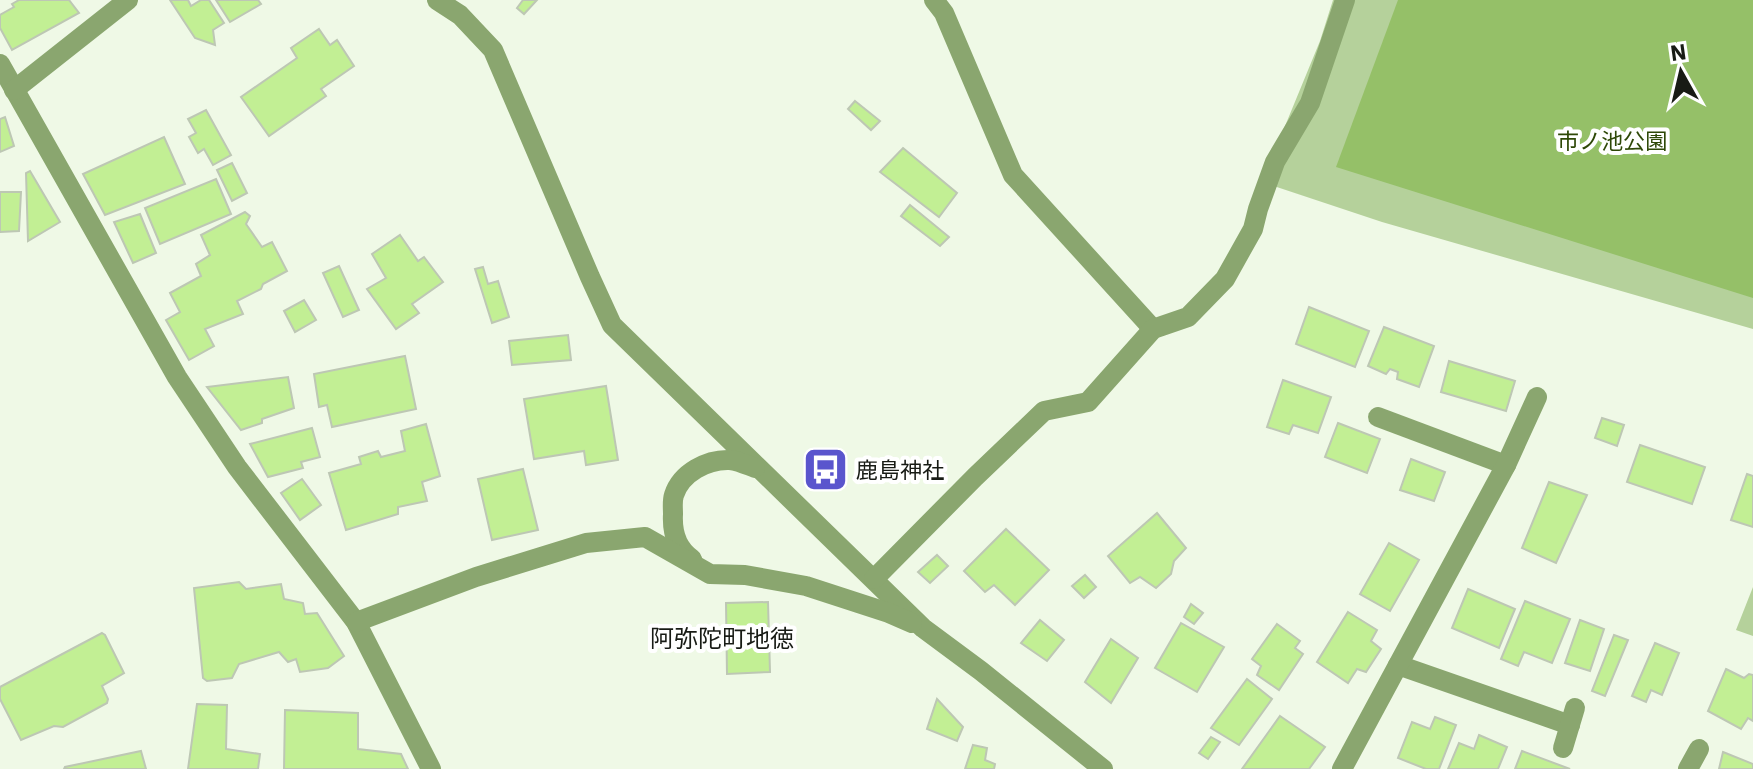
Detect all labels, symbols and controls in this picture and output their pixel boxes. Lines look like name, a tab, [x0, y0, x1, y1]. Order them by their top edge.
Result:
north arrow	[1641, 32, 1721, 112]
text: N	[1668, 36, 1688, 67]
park label: 市ノ池公園	[1557, 126, 1667, 155]
bus stop icon: 鹿島神社	[801, 446, 849, 494]
place label: 鹿島神社	[856, 455, 944, 484]
district label: 阿弥陀町地徳	[650, 622, 794, 654]

